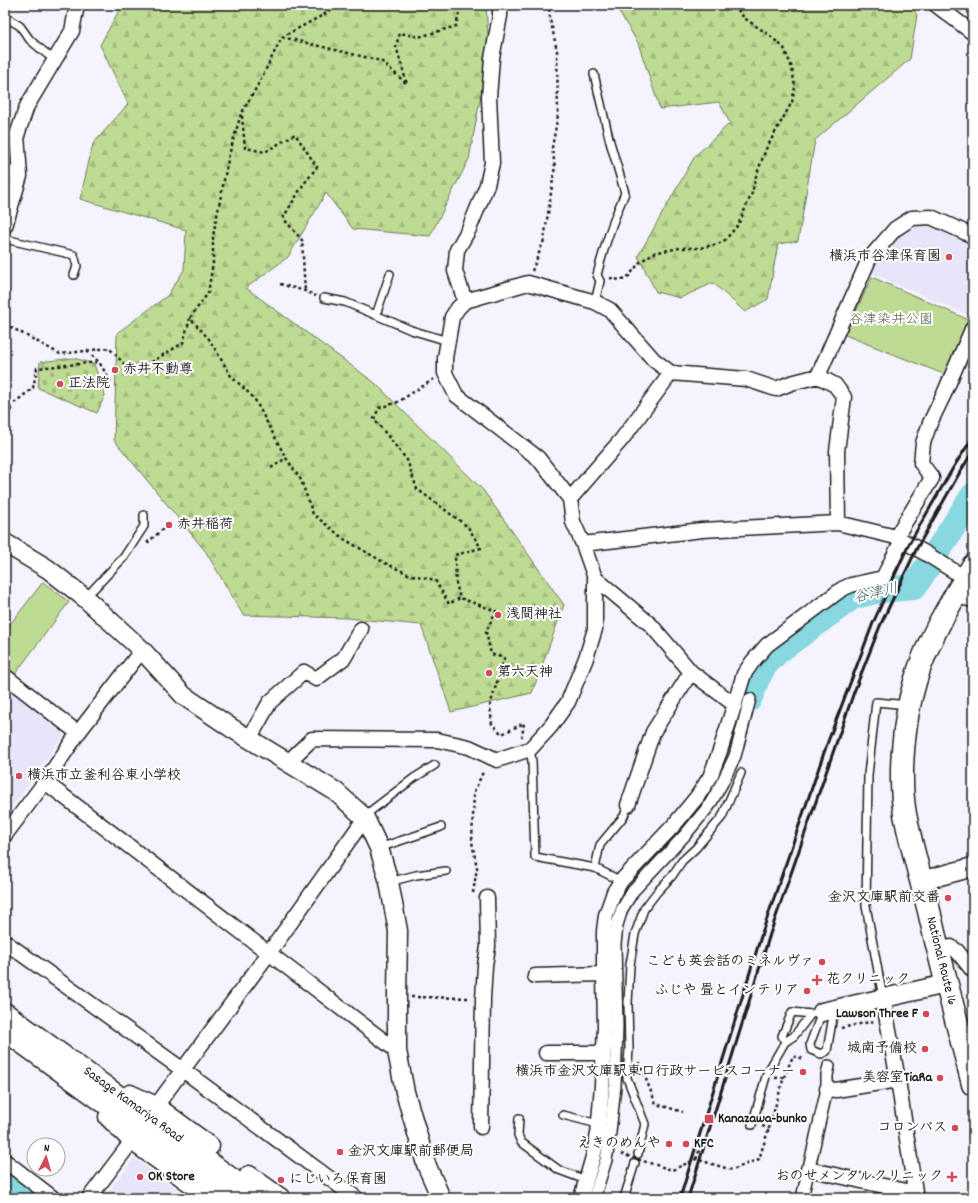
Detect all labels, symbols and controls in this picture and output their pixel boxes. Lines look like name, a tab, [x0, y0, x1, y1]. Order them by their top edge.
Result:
place label: 横浜市谷津保育園	[829, 247, 941, 267]
marker: 横浜市谷津保育園	[944, 252, 954, 262]
park label: 谷津染井公園	[849, 310, 933, 330]
place label: 赤井不動尊	[123, 360, 193, 380]
marker: 赤井不動尊	[110, 365, 120, 375]
place label: 正法院	[68, 374, 110, 394]
marker: 正法院	[55, 379, 65, 389]
place label: 赤井稲荷	[177, 515, 233, 535]
marker: 赤井稲荷	[164, 520, 174, 530]
water label: 谷津川	[852, 578, 900, 610]
place label: 浅間神社	[506, 605, 562, 625]
marker: 浅間神社	[493, 610, 503, 620]
place label: 第六天神	[497, 663, 553, 683]
marker: 第六天神	[484, 668, 494, 678]
place label: 横浜市立釜利谷東小学校	[27, 766, 181, 786]
marker: 横浜市立釜利谷東小学校	[14, 771, 24, 781]
place label: 金沢文庫駅前交番	[828, 888, 940, 908]
marker: 金沢文庫駅前交番	[943, 893, 953, 903]
street label: National Route 16	[920, 915, 962, 1007]
place label: こども英会話のミネルヴァ	[646, 952, 814, 972]
marker: こども英会話のミネルヴァ	[817, 957, 827, 967]
place label: 花クリニック	[826, 970, 910, 990]
marker: 花クリニック	[811, 974, 823, 986]
place label: ふじや 畳とインテリア	[655, 981, 799, 1001]
marker: ふじや 畳とインテリア	[802, 986, 812, 996]
place label: Lawson Three F	[836, 1004, 919, 1024]
marker: Lawson Three F	[921, 1009, 931, 1019]
place label: 城南予備校	[847, 1039, 917, 1059]
marker: 城南予備校	[920, 1044, 930, 1054]
street label: Sasage Kamariya Road	[79, 1062, 187, 1148]
place label: 横浜市金沢文庫駅東口行政サービスコーナー	[515, 1062, 795, 1082]
marker: 横浜市金沢文庫駅東口行政サービスコーナー	[798, 1067, 808, 1077]
place label: 美容室TiaRa	[862, 1068, 933, 1088]
marker: 美容室TiaRa	[935, 1073, 945, 1083]
place label: Kanazawa-bunko	[718, 1109, 807, 1129]
marker: Kanazawa-bunko	[703, 1113, 715, 1125]
place label: コロンバス	[878, 1118, 947, 1138]
marker: コロンバス	[950, 1123, 960, 1133]
place label: えきのめんや	[577, 1134, 661, 1154]
place label: KFC	[694, 1134, 714, 1154]
north arrow	[26, 1137, 66, 1177]
marker: えきのめんや	[664, 1139, 674, 1149]
marker: KFC	[681, 1139, 691, 1149]
text: N	[43, 1141, 51, 1157]
place label: 金沢文庫駅前郵便局	[348, 1142, 474, 1162]
marker: 金沢文庫駅前郵便局	[335, 1147, 345, 1157]
place label: OK Store	[148, 1167, 195, 1187]
place label: おのせメンタルクリニック	[776, 1167, 943, 1187]
place label: にじいろ保育園	[289, 1170, 387, 1190]
marker: おのせメンタルクリニック	[946, 1171, 958, 1183]
marker: OK Store	[135, 1172, 145, 1182]
marker: にじいろ保育園	[276, 1175, 286, 1185]

